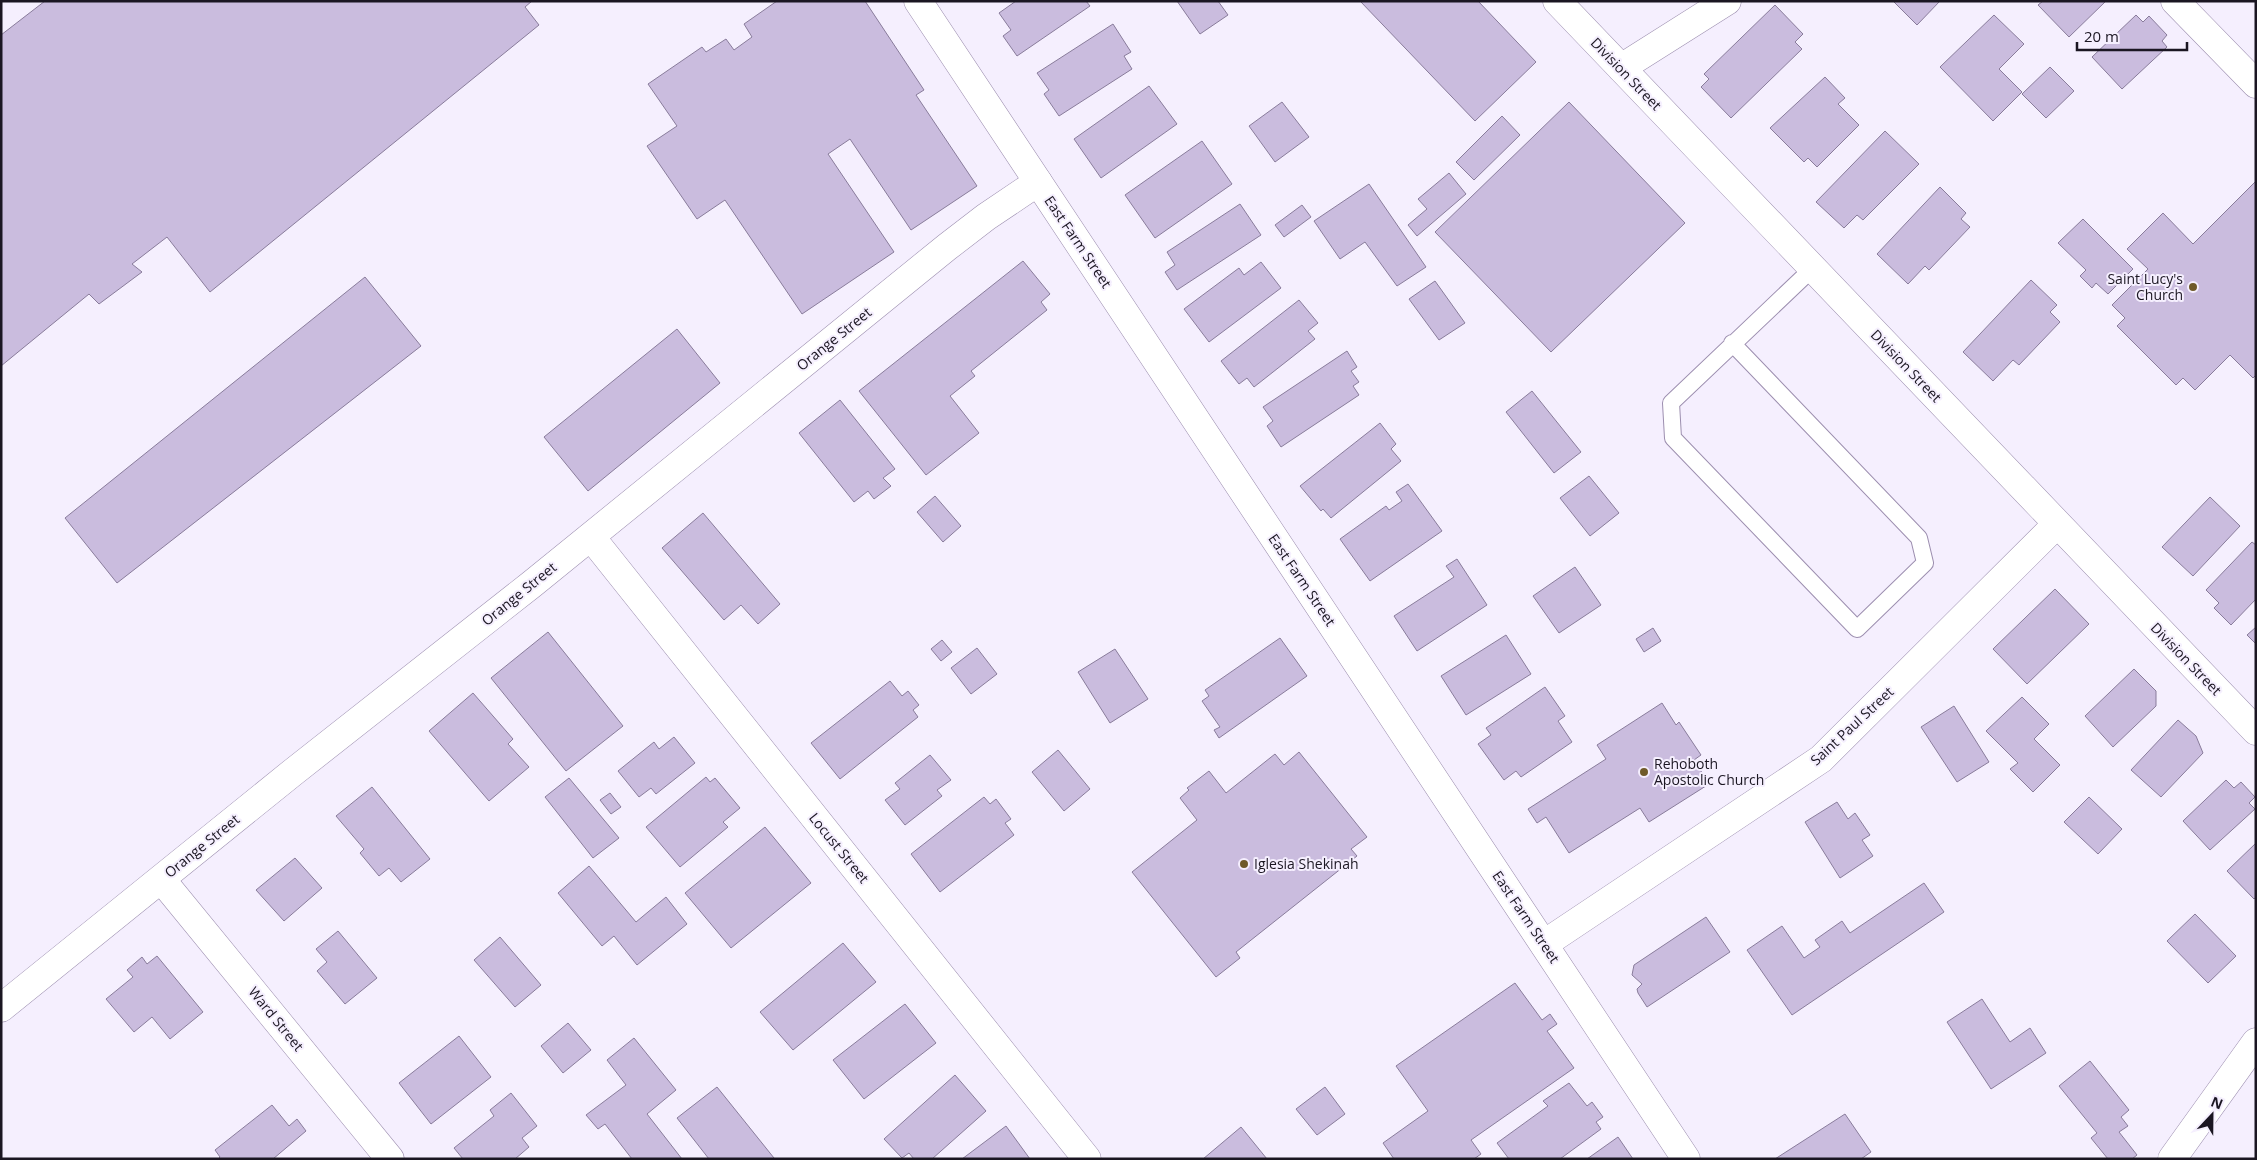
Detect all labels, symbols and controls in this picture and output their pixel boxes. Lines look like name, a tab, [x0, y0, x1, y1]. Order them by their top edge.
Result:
scale bar	[2077, 20, 2187, 52]
text: 20 m	[2084, 26, 2119, 46]
street label: Division Street	[1587, 33, 1666, 114]
street label: East Farm Street	[1041, 192, 1116, 292]
place label: Saint Lucy's Church	[2107, 269, 2183, 304]
marker: Saint Lucy's Church	[2187, 281, 2199, 293]
street label: Orange Street	[792, 303, 875, 375]
street label: Division Street	[1867, 325, 1946, 406]
street label: East Farm Street	[1265, 530, 1340, 630]
street label: Orange Street	[477, 558, 560, 630]
street label: Division Street	[2147, 618, 2226, 699]
street label: Saint Paul Street	[1806, 682, 1897, 769]
place label: Rehoboth Apostolic Church	[1654, 754, 1764, 789]
marker: Rehoboth Apostolic Church	[1638, 766, 1650, 778]
street label: Locust Street	[805, 809, 874, 887]
street label: Orange Street	[160, 810, 243, 882]
place label: Iglesia Shekinah	[1254, 854, 1359, 873]
marker: Iglesia Shekinah	[1238, 858, 1250, 870]
street label: East Farm Street	[1489, 867, 1564, 967]
street label: Ward Street	[245, 983, 308, 1055]
north arrow	[2187, 1090, 2237, 1140]
text: N	[2208, 1092, 2226, 1113]

